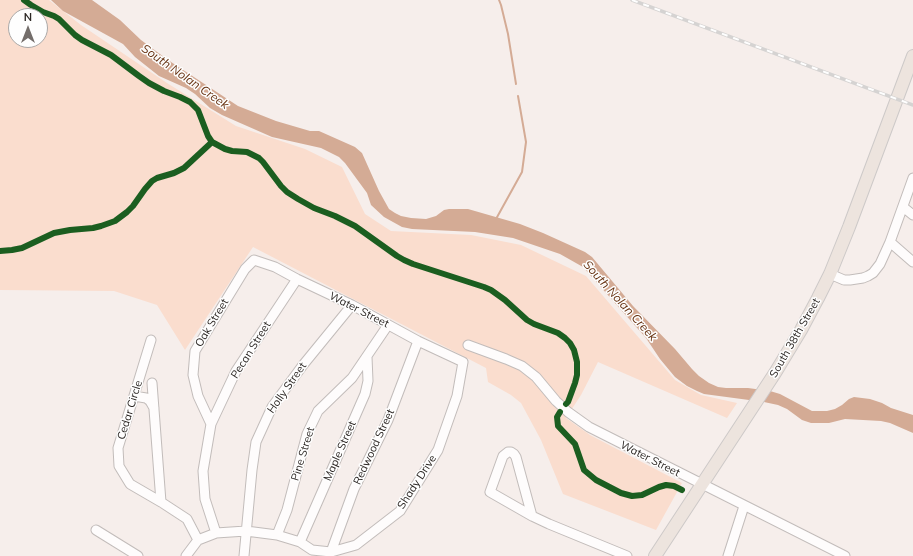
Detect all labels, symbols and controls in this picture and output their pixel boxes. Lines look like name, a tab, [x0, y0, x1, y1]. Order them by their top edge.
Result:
north arrow	[8, 8, 48, 48]
text: N	[24, 10, 32, 24]
water label: South Nolan Creek	[139, 41, 231, 113]
water label: South Nolan Creek	[580, 258, 660, 344]
street label: Water Street	[327, 289, 391, 331]
street label: Oak Street	[192, 296, 232, 350]
street label: South 38th Street	[767, 296, 823, 380]
street label: Pecan Street	[228, 319, 274, 381]
street label: Holly Street	[265, 360, 309, 416]
street label: Cedar Circle	[115, 379, 145, 441]
street label: Redwood Street	[351, 407, 397, 487]
street label: Maple Street	[321, 419, 359, 483]
street label: Pine Street	[289, 426, 317, 482]
street label: Water Street	[618, 438, 682, 480]
street label: Shady Drive	[395, 452, 439, 512]

